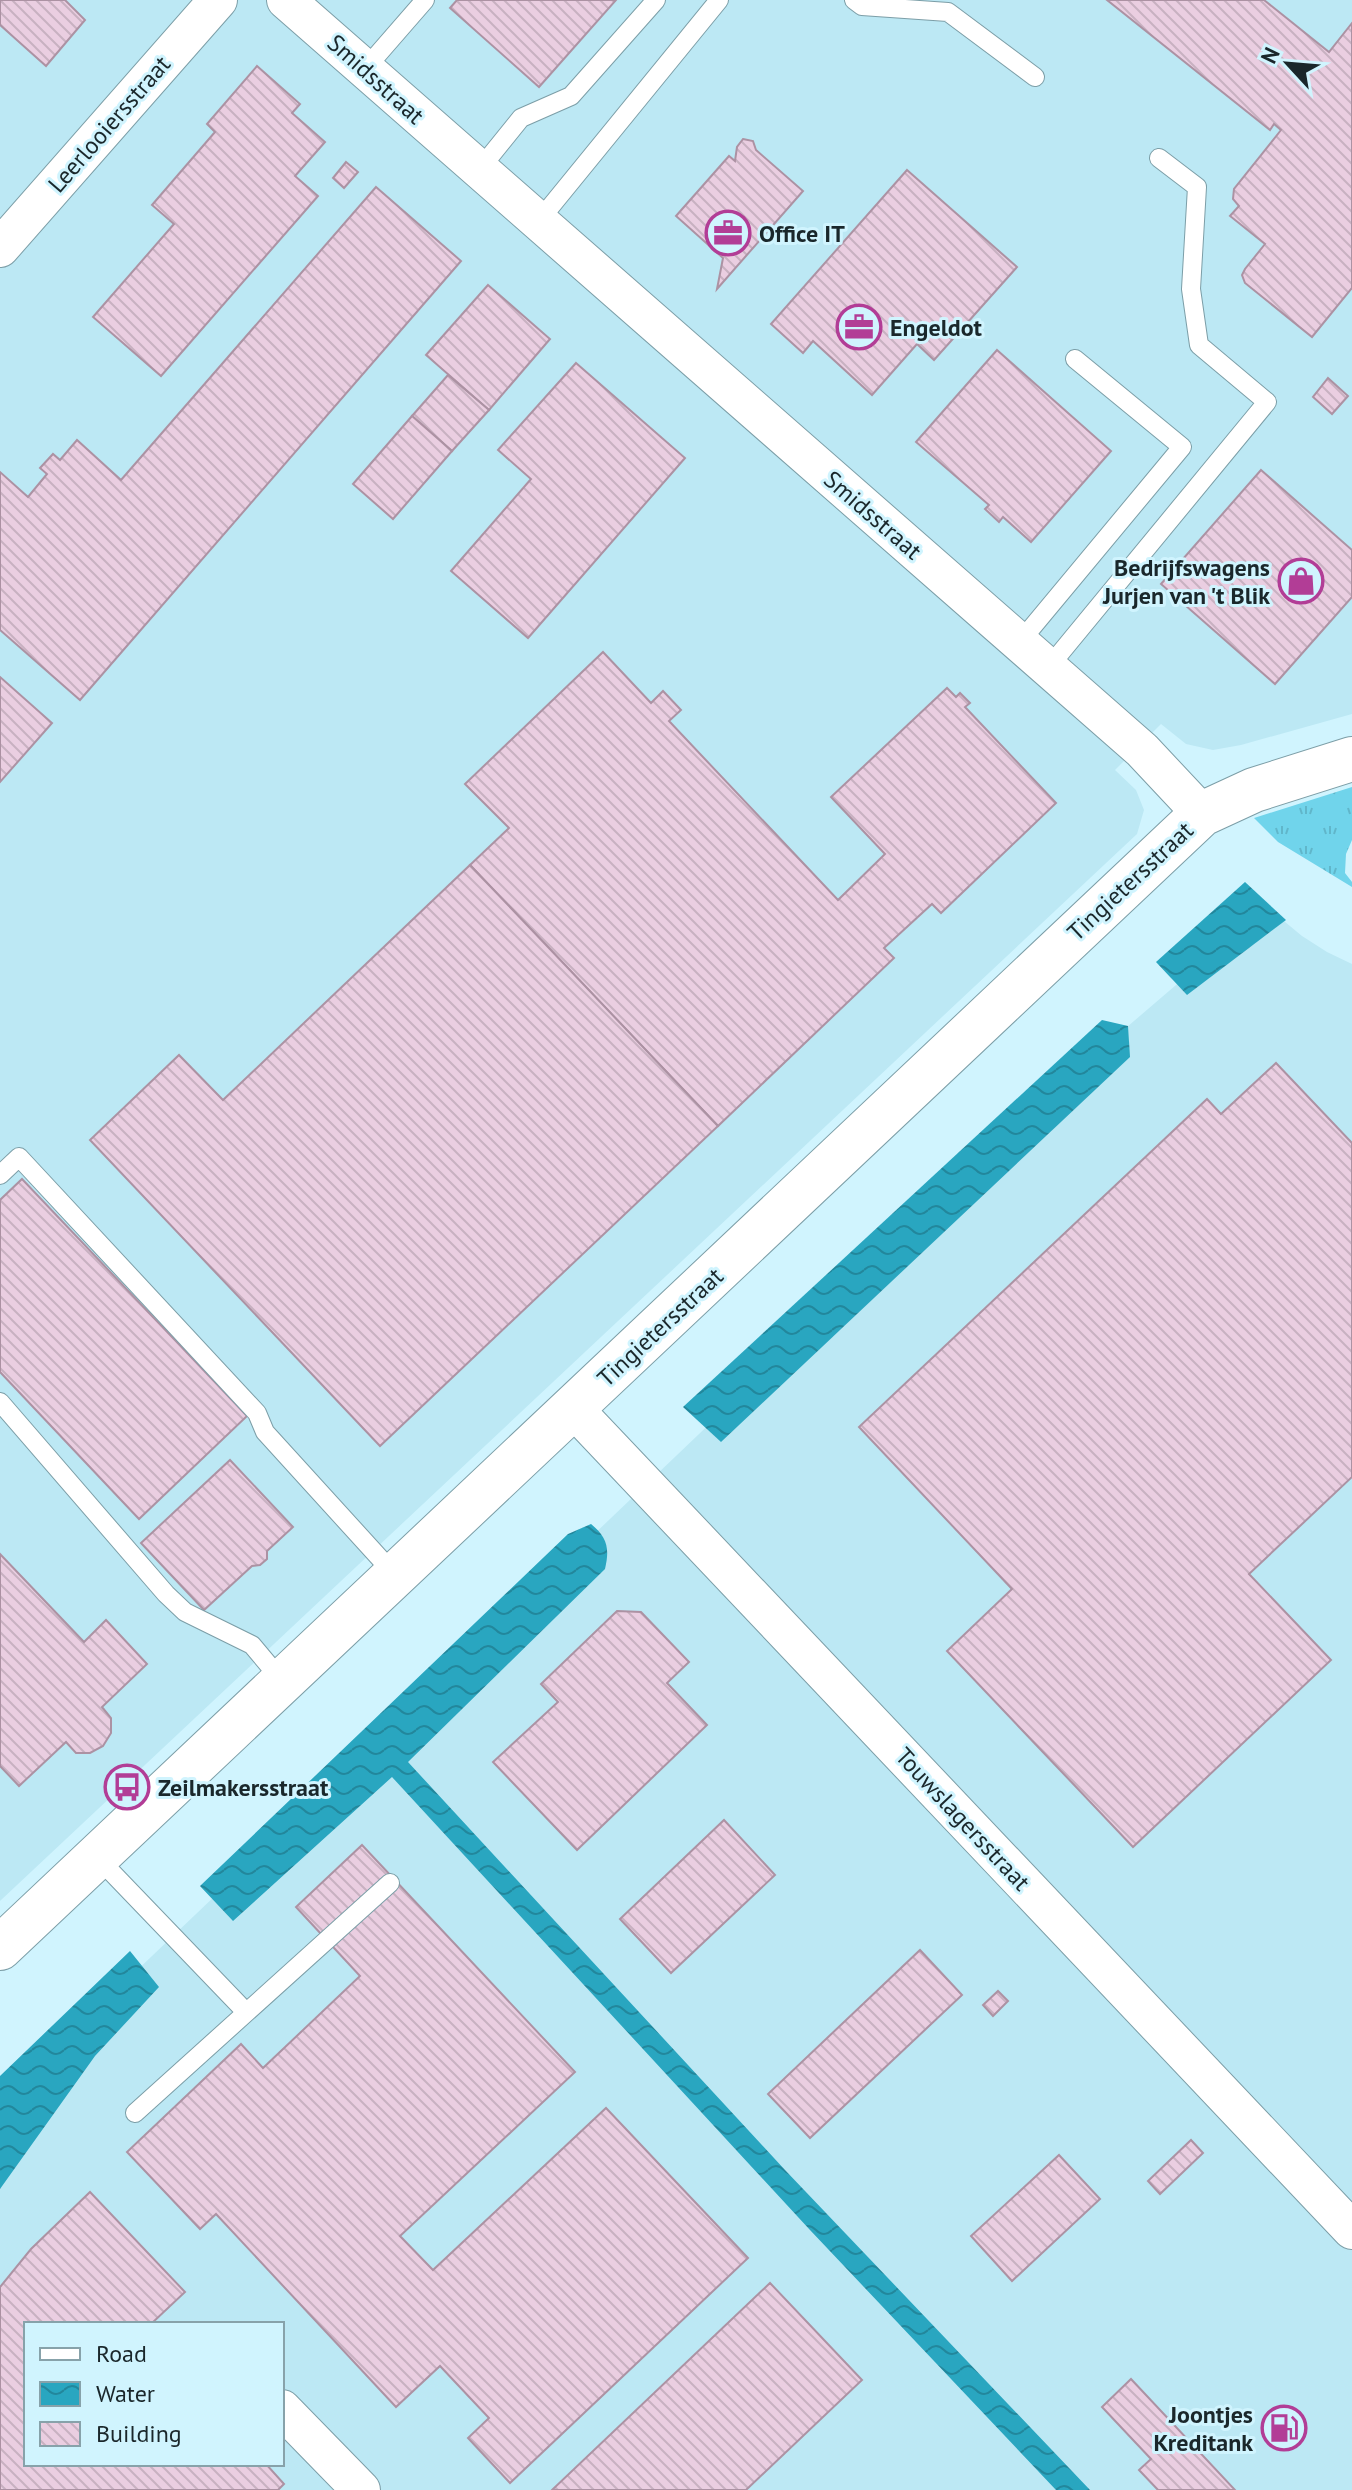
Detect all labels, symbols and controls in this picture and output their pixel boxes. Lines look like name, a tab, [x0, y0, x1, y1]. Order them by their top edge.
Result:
north arrow	[1248, 24, 1328, 104]
street label: Smidsstraat	[321, 27, 431, 131]
text: N	[1254, 43, 1286, 68]
street label: Leerlooiersstraat	[41, 49, 177, 199]
office icon: Office IT	[704, 209, 752, 257]
place label: Office IT	[759, 218, 845, 249]
office icon: Engeldot	[835, 303, 883, 351]
place label: Engeldot	[890, 312, 983, 343]
street label: Smidsstraat	[818, 464, 928, 566]
place label: Bedrijfswagens Jurjen van 't Blik	[1102, 552, 1270, 611]
shop icon: Bedrijfswagens Jurjen van 't Blik	[1277, 557, 1325, 605]
street label: Tingietersstraat	[1061, 815, 1199, 947]
street label: Tingietersstraat	[591, 1261, 729, 1393]
street label: Touwslagersstraat	[889, 1741, 1037, 1897]
bus stop icon: Zeilmakersstraat	[103, 1763, 151, 1811]
place label: Zeilmakersstraat	[158, 1772, 329, 1803]
legend	[24, 2322, 284, 2466]
text: Road	[96, 2338, 147, 2369]
text: Water	[96, 2378, 155, 2409]
place label: Joontjes Kreditank	[1153, 2399, 1253, 2458]
fuel station icon: Joontjes Kreditank	[1260, 2404, 1308, 2452]
text: Building	[96, 2418, 182, 2449]

